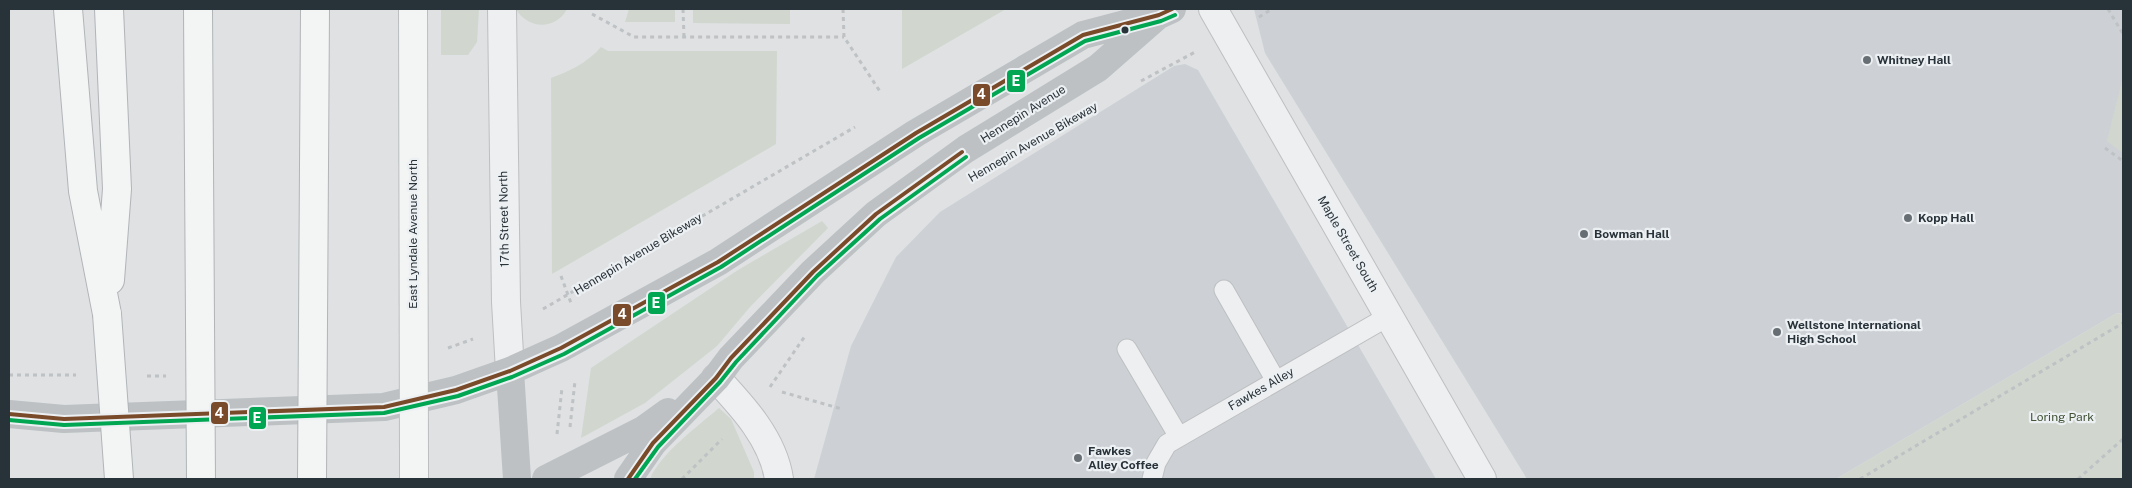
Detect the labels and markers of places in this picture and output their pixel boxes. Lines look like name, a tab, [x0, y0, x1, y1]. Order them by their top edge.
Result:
unlabelled marker	[1120, 25, 1130, 35]
place label: Whitney Hall	[1877, 53, 1951, 67]
marker: Whitney Hall	[1861, 54, 1873, 66]
place label: Kopp Hall	[1918, 211, 1974, 225]
marker: Kopp Hall	[1902, 212, 1914, 224]
place label: Bowman Hall	[1594, 227, 1670, 241]
marker: Bowman Hall	[1578, 228, 1590, 240]
place label: Wellstone International High School	[1787, 318, 1921, 346]
marker: Wellstone International High School	[1771, 326, 1783, 338]
place label: Fawkes Alley Coffee	[1088, 444, 1159, 472]
marker: Fawkes Alley Coffee	[1072, 452, 1084, 464]

